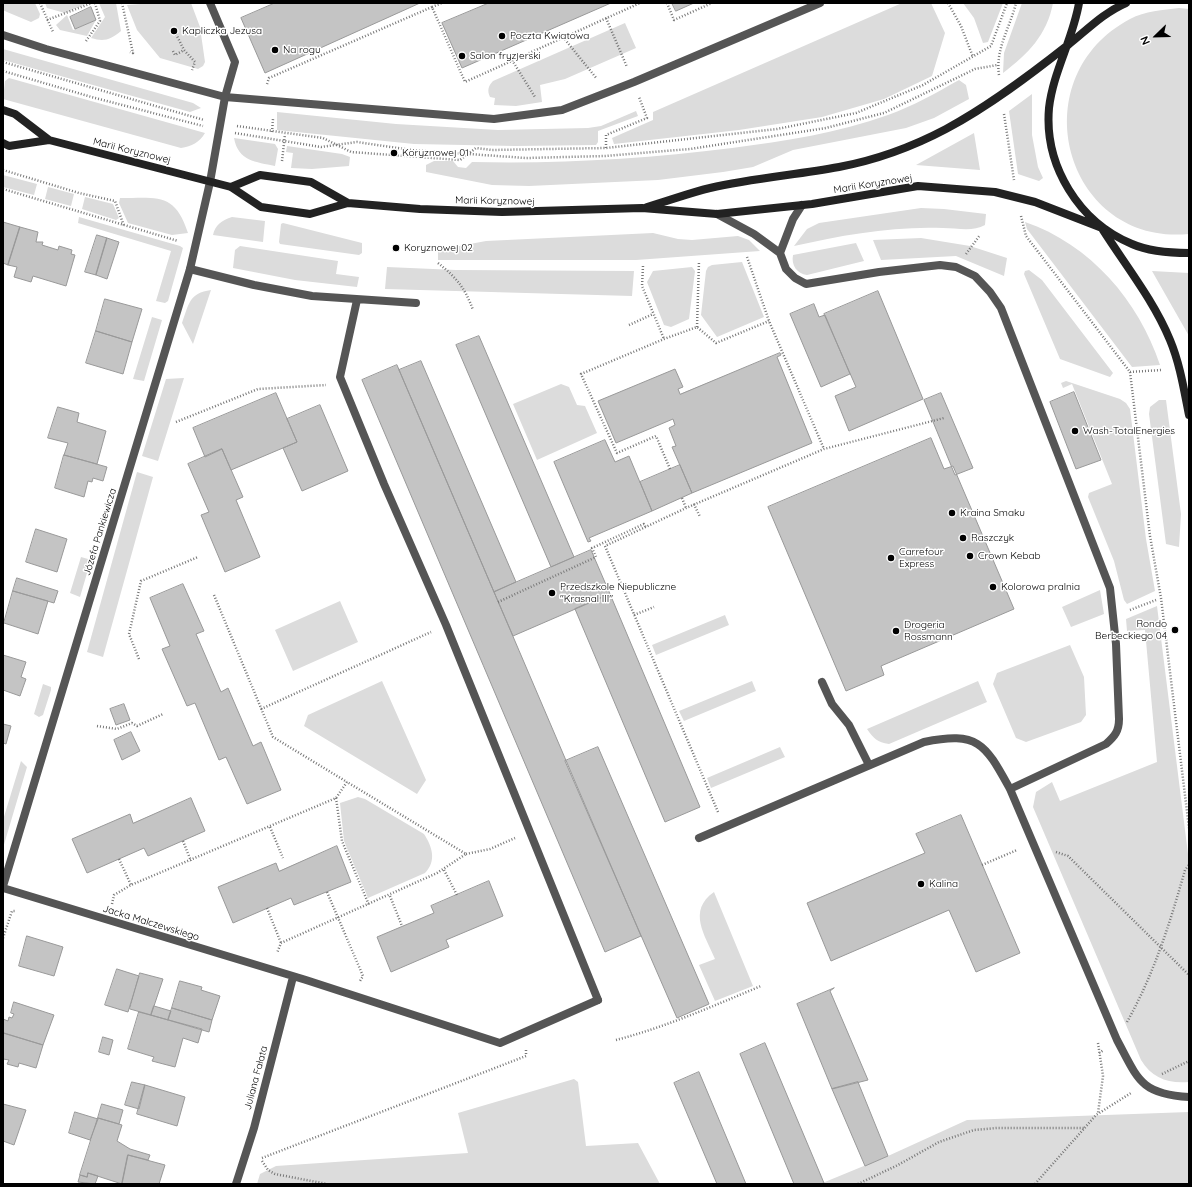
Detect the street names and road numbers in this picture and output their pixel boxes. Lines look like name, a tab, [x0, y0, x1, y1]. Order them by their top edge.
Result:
street label: Marii Koryznowej	[92, 136, 172, 166]
street label: Marii Koryznowej	[833, 172, 913, 196]
street label: Marii Koryznowej	[455, 194, 535, 208]
street label: Józefa Pankiewicza	[81, 487, 119, 577]
street label: Jacka Malczewskiego	[101, 903, 201, 943]
street label: Juliana Fałata	[242, 1045, 270, 1111]

